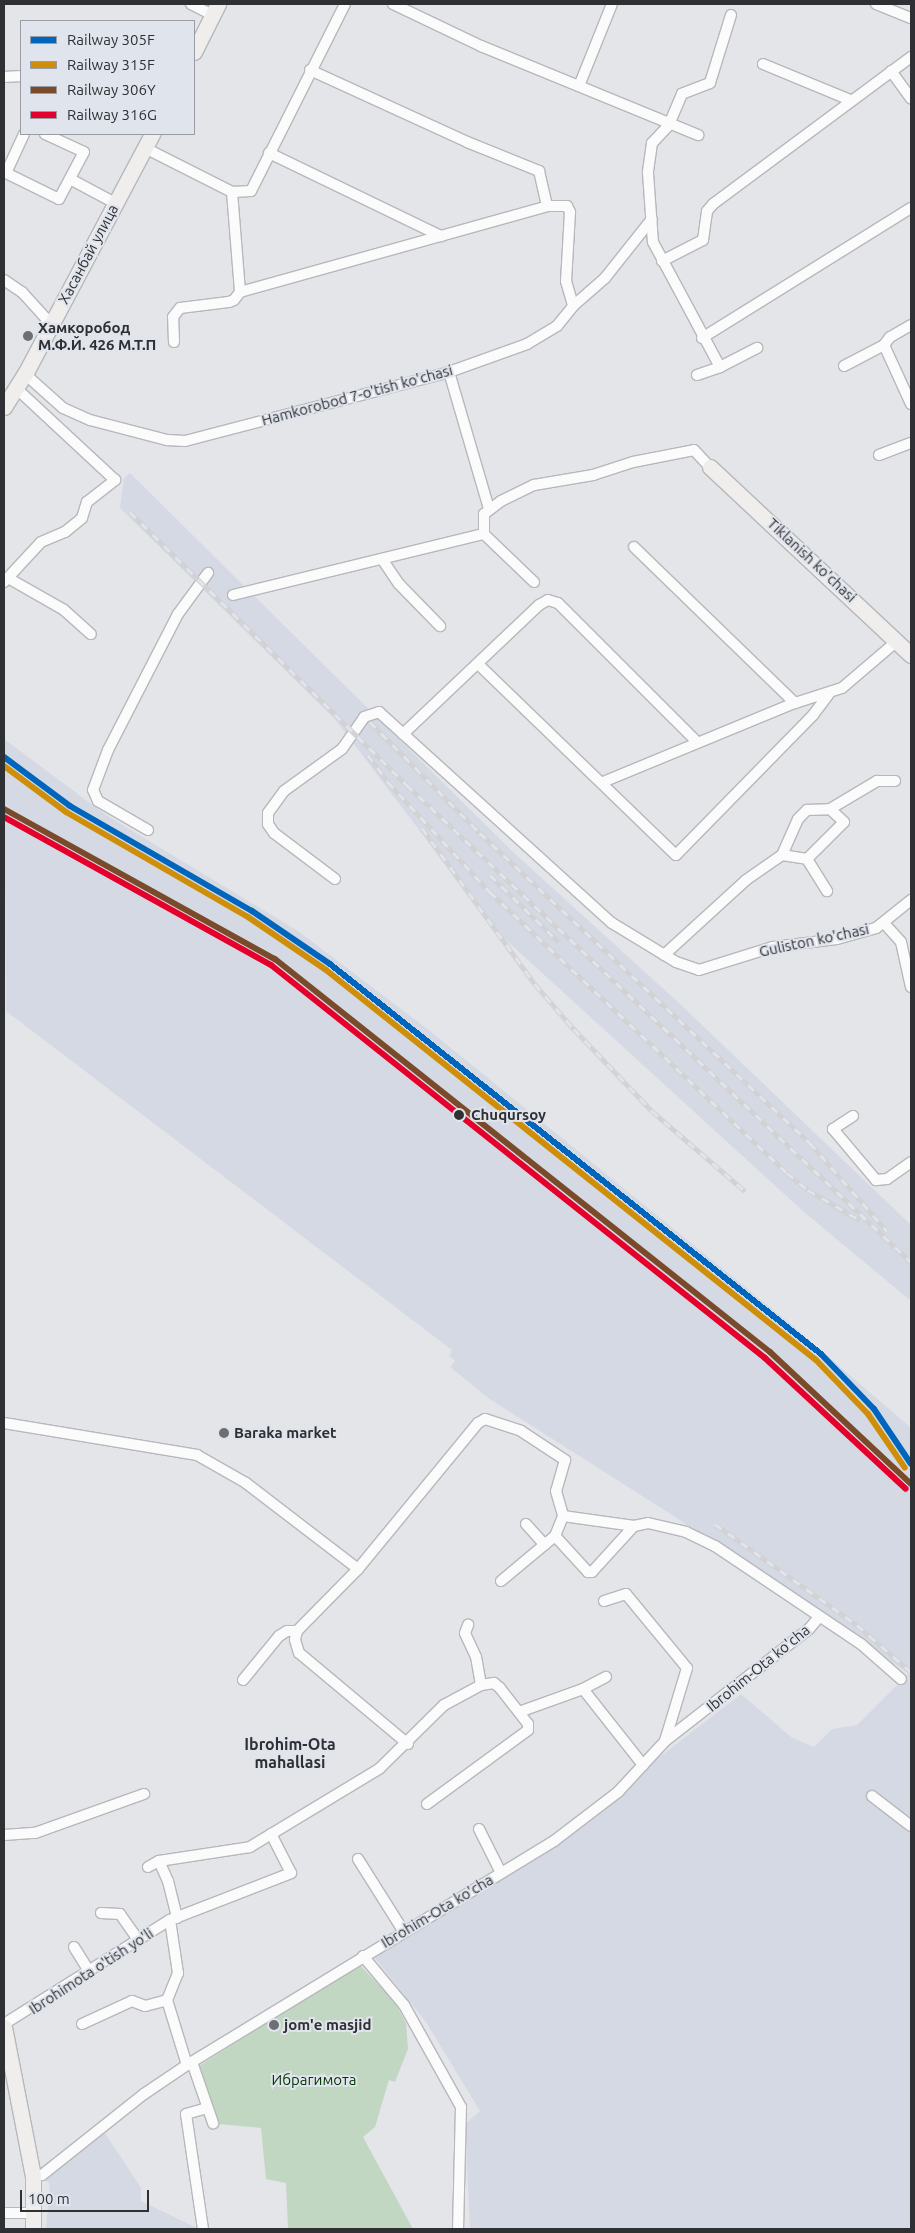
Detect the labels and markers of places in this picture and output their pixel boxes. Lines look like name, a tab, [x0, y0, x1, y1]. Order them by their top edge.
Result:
place label: Хамкоробод М.Ф.Й. 426 М.Т.П	[38, 318, 156, 353]
marker: Хамкоробод М.Ф.Й. 426 М.Т.П	[22, 330, 34, 342]
place label: Chuqursoy	[471, 1106, 546, 1124]
marker: Chuqursoy	[451, 1107, 467, 1123]
place label: Baraka market	[234, 1424, 337, 1442]
marker: Baraka market	[218, 1427, 230, 1439]
place label: jom'e masjid	[284, 2016, 371, 2034]
marker: jom'e masjid	[268, 2019, 280, 2031]

